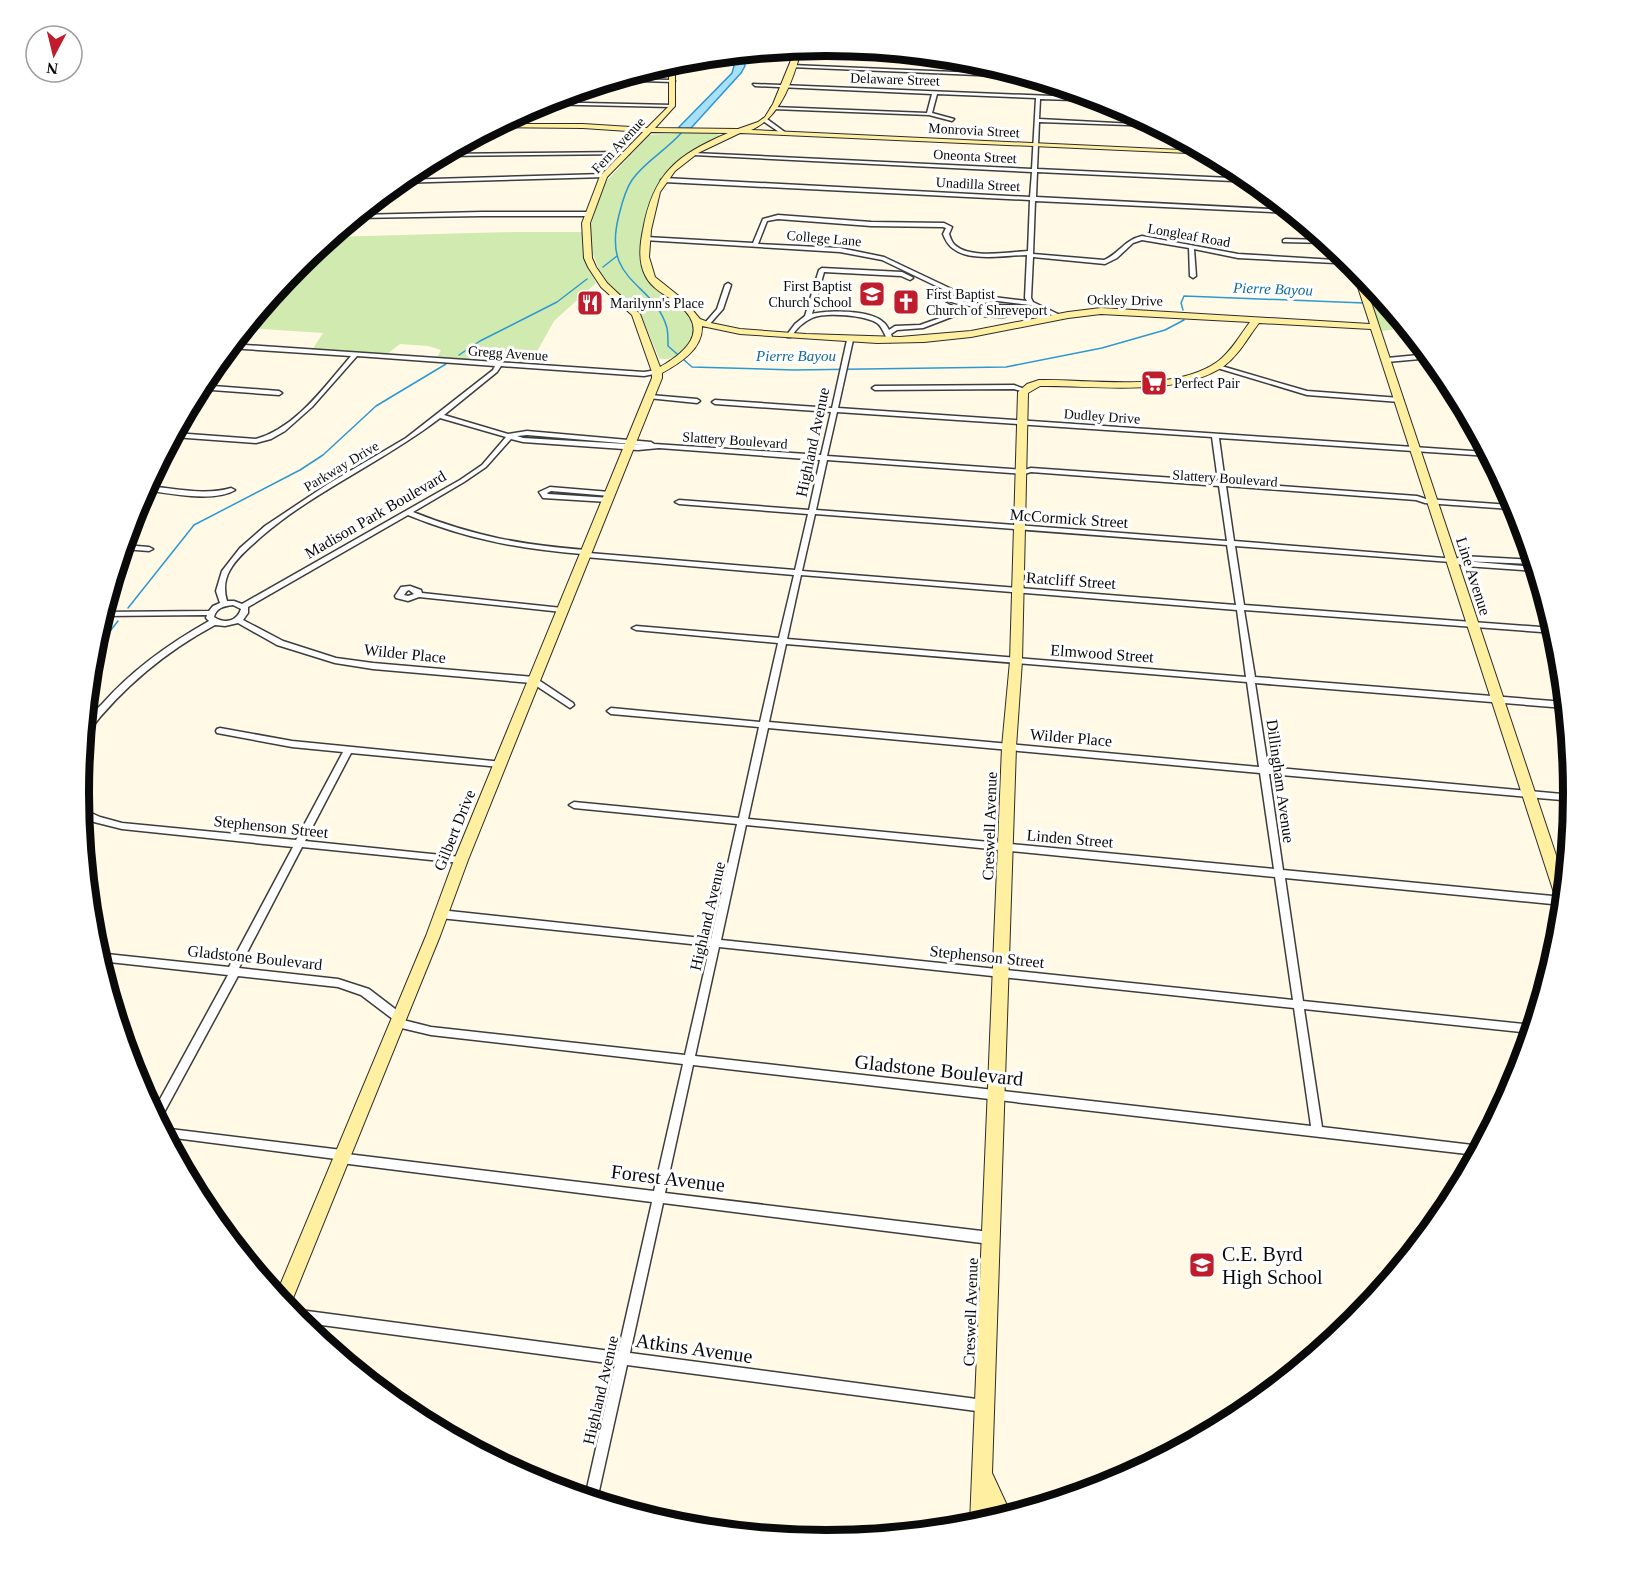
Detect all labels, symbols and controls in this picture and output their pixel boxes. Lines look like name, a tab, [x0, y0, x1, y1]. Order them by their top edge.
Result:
north arrow	[24, 24, 84, 84]
text: N	[45, 59, 59, 78]
street label: Delaware Street	[850, 70, 940, 89]
street label: Fern Avenue	[589, 114, 648, 176]
street label: Monrovia Street	[928, 121, 1020, 140]
street label: Oneonta Street	[933, 147, 1017, 166]
street label: Unadilla Street	[935, 175, 1021, 194]
street label: Longleaf Road	[1146, 221, 1231, 250]
street label: College Lane	[786, 228, 862, 249]
place label: First Baptist Church School	[768, 279, 852, 310]
school or university icon: First Baptist Church School	[857, 279, 887, 309]
water label: Pierre Bayou	[1232, 280, 1313, 298]
church icon: First Baptist Church of Shreveport	[891, 287, 921, 317]
place label: First Baptist Church of Shreveport	[926, 287, 1047, 318]
restaurant icon: Marilynn's Place	[575, 288, 605, 318]
street label: Ockley Drive	[1087, 292, 1163, 309]
place label: Marilynn's Place	[610, 296, 704, 311]
street label: Gregg Avenue	[467, 343, 548, 364]
water label: Pierre Bayou	[755, 348, 836, 364]
supermarket icon: Perfect Pair	[1139, 368, 1169, 398]
place label: Perfect Pair	[1174, 376, 1240, 391]
street label: Highland Avenue	[793, 386, 833, 498]
street label: Dudley Drive	[1063, 406, 1141, 427]
street label: Slattery Boulevard	[682, 429, 788, 452]
street label: Parkway Drive	[301, 438, 381, 495]
street label: Madison Park Boulevard	[302, 467, 449, 562]
street label: Slattery Boulevard	[1172, 467, 1278, 490]
street label: McCormick Street	[1009, 506, 1129, 531]
street label: Line Avenue	[1453, 535, 1494, 617]
street label: Ratcliff Street	[1026, 569, 1117, 592]
street label: Wilder Place	[363, 641, 447, 666]
street label: Elmwood Street	[1050, 641, 1155, 666]
street label: Dillingham Avenue	[1262, 718, 1298, 844]
street label: Wilder Place	[1029, 725, 1113, 750]
street label: Creswell Avenue	[979, 771, 1000, 881]
street label: Gilbert Drive	[431, 787, 478, 873]
street label: Stephenson Street	[213, 812, 330, 842]
street label: Linden Street	[1026, 826, 1114, 851]
street label: Highland Avenue	[687, 860, 729, 972]
street label: Gladstone Boulevard	[187, 942, 323, 973]
street label: Stephenson Street	[929, 942, 1046, 972]
street label: Gladstone Boulevard	[854, 1050, 1024, 1090]
street label: Forest Avenue	[610, 1160, 726, 1196]
place label: C.E. Byrd High School	[1222, 1243, 1323, 1289]
school or university icon: C.E. Byrd High School	[1187, 1250, 1217, 1280]
street label: Creswell Avenue	[960, 1257, 981, 1367]
street label: Atkins Avenue	[634, 1329, 754, 1367]
street label: Highland Avenue	[580, 1334, 622, 1446]

